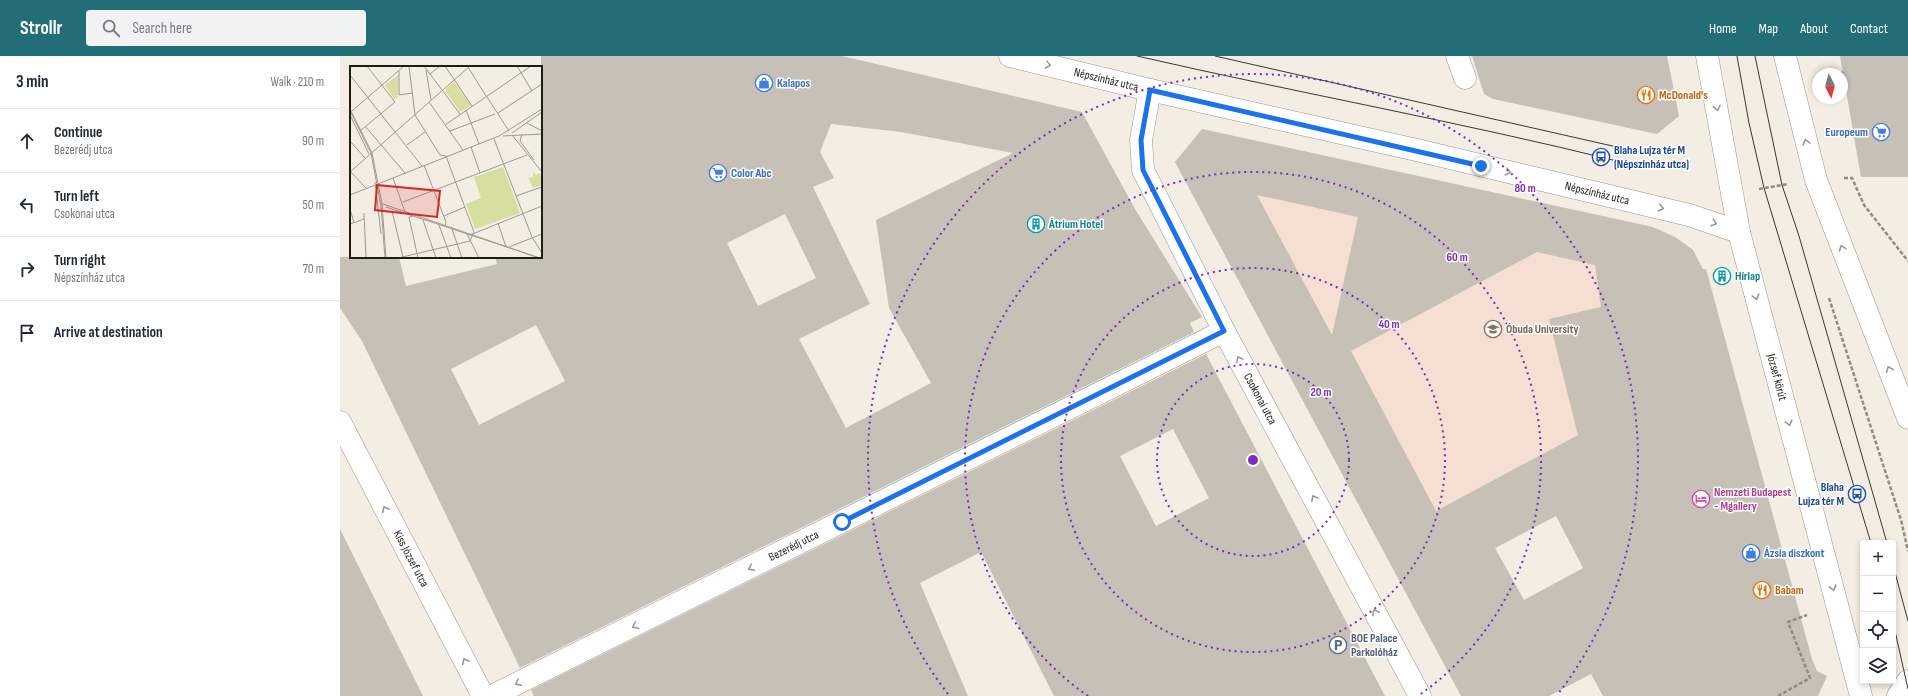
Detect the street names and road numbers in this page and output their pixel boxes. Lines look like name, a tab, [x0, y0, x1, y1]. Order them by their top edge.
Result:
street label: Népszínház utca	[1073, 64, 1140, 94]
street label: Népszínház utca	[1564, 178, 1631, 208]
street label: József körút	[1764, 351, 1791, 402]
street label: Csokonai utca	[1240, 370, 1280, 427]
street label: Kiss József utca	[390, 527, 432, 590]
street label: Bezerédj utca	[766, 527, 822, 564]

